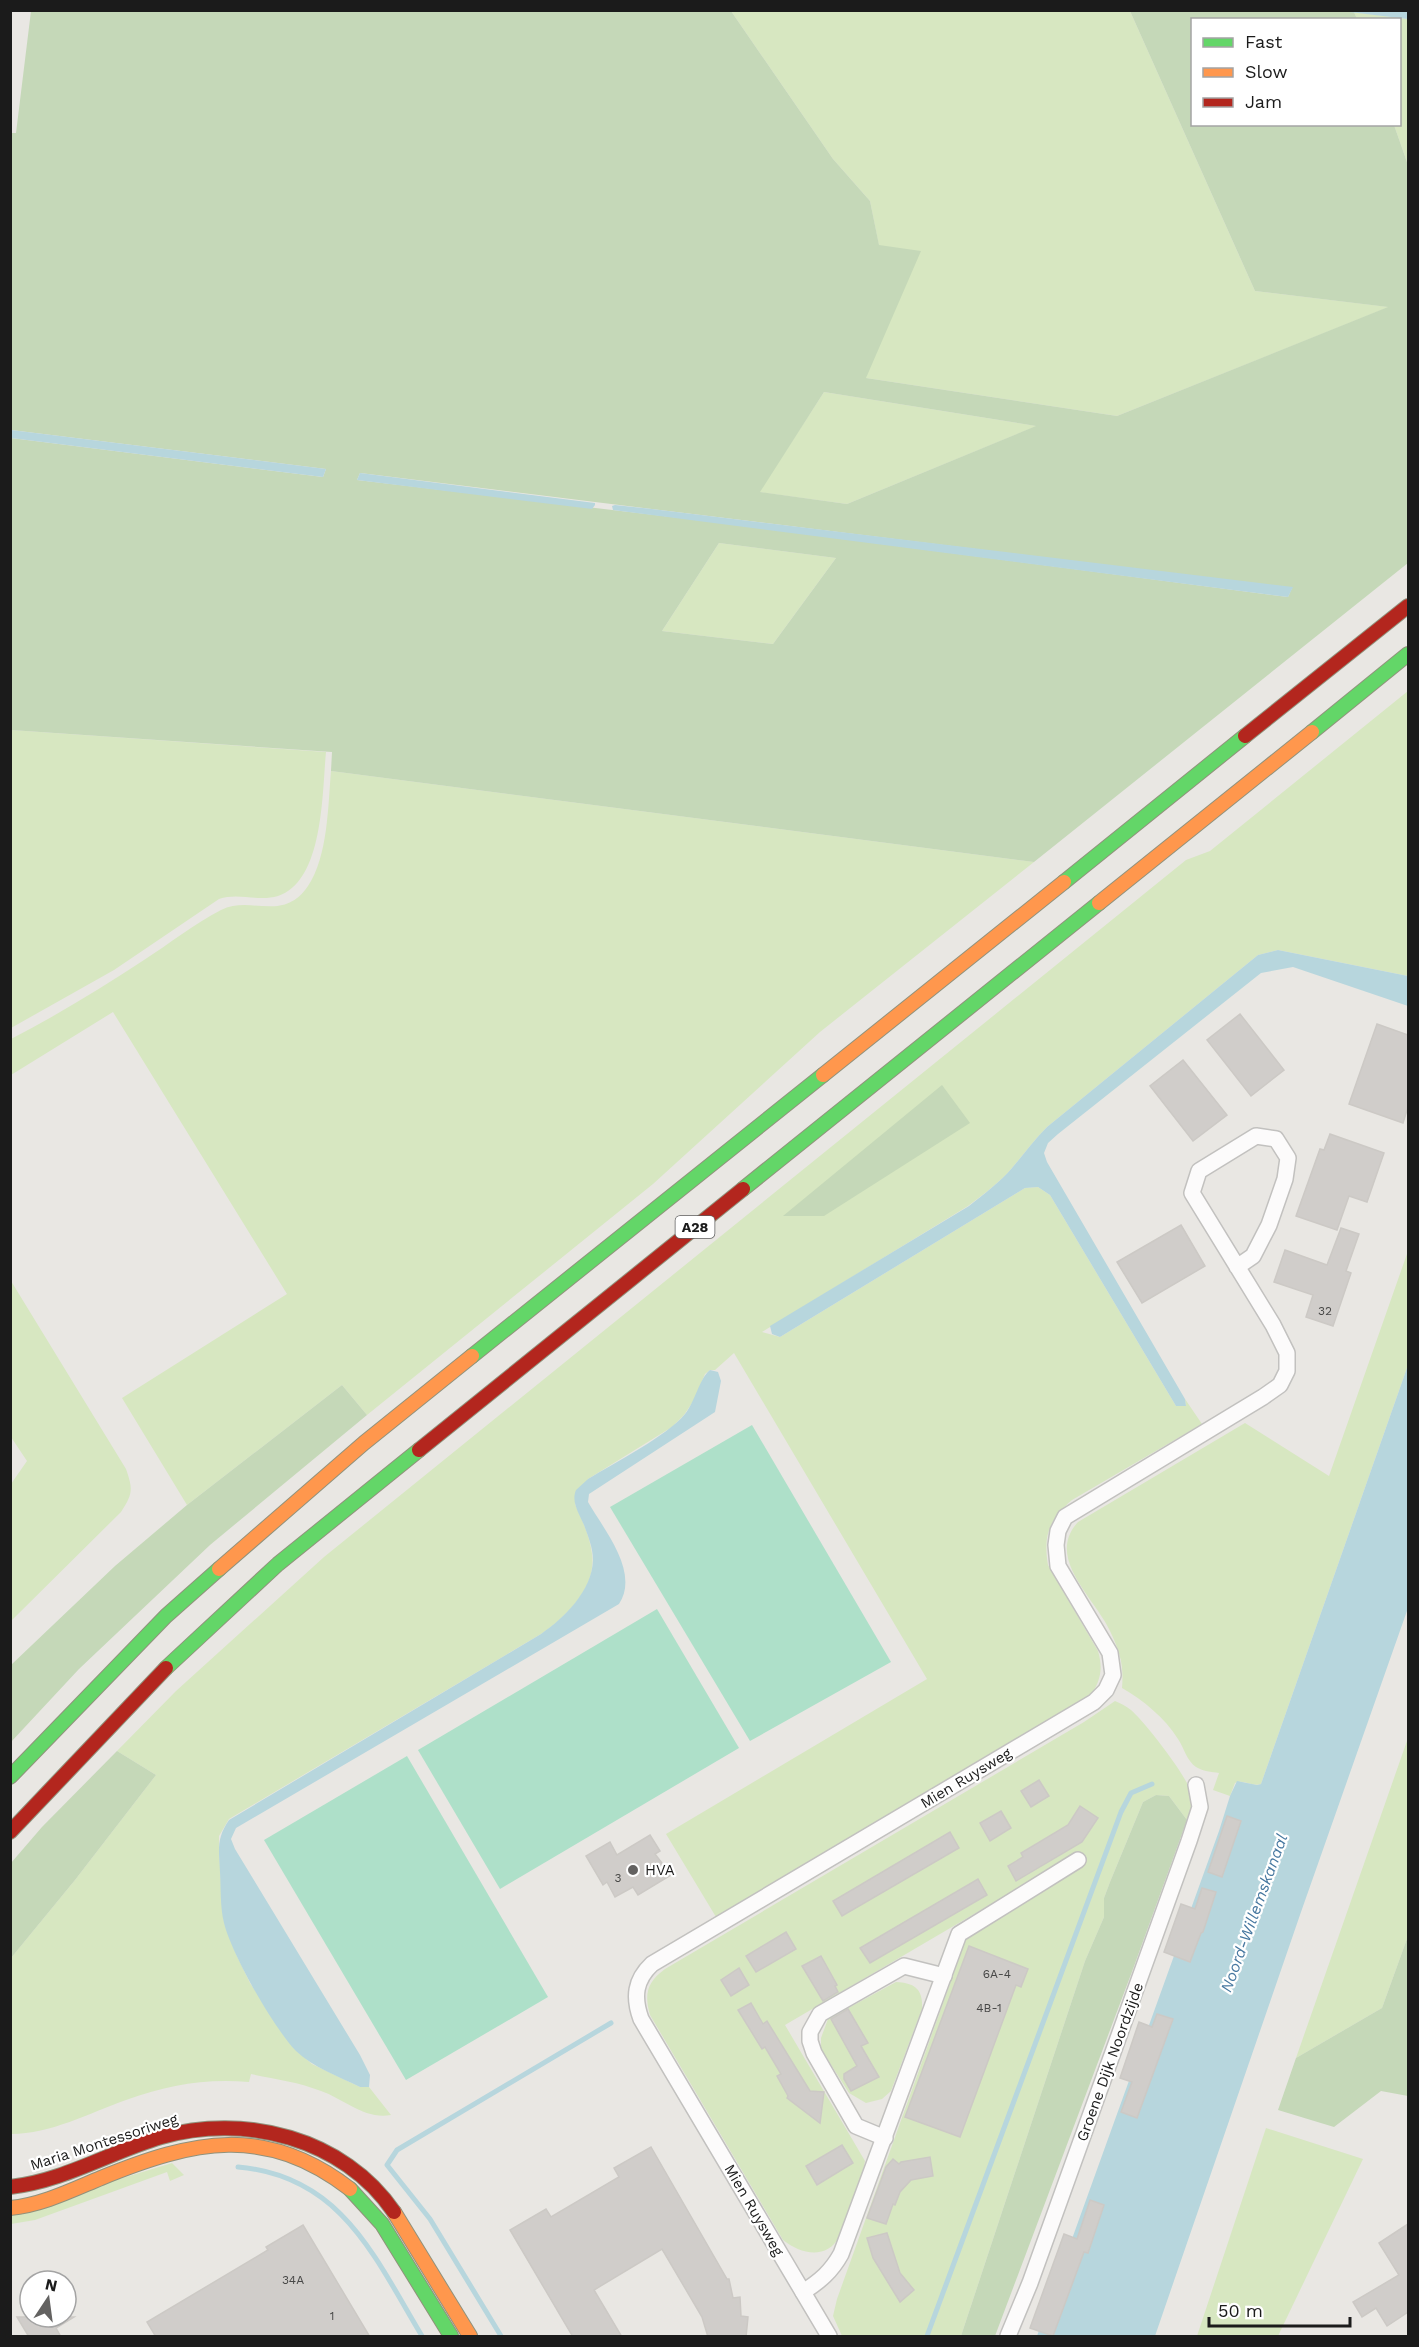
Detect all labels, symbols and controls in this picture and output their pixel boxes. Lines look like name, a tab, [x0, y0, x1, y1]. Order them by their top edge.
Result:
legend	[1191, 18, 1401, 126]
text: Fast	[1245, 31, 1283, 52]
text: Slow	[1245, 61, 1288, 82]
text: Jam	[1245, 91, 1282, 112]
road number: A28	[676, 1216, 714, 1238]
house number: 32	[1318, 1304, 1332, 1318]
street label: Mien Ruysweg	[917, 1744, 1015, 1812]
water label: Noord-Willemskanaal	[1217, 1831, 1292, 1995]
place label: HVA	[645, 1861, 675, 1879]
marker: HVA	[626, 1863, 640, 1877]
house number: 3	[615, 1871, 622, 1885]
house number: 6A-4	[983, 1967, 1011, 1981]
street label: Groene Dijk Noordzijde	[1073, 1980, 1147, 2144]
house number: 4B-1	[976, 2001, 1002, 2015]
street label: Maria Montessoriweg	[28, 2110, 180, 2174]
street label: Mien Ruysweg	[720, 2161, 788, 2259]
north arrow	[18, 2269, 78, 2329]
house number: 34A	[282, 2273, 304, 2287]
text: N	[43, 2274, 59, 2295]
scale bar	[1209, 2290, 1350, 2328]
text: 50 m	[1218, 2300, 1263, 2321]
house number: 1	[330, 2309, 334, 2323]

